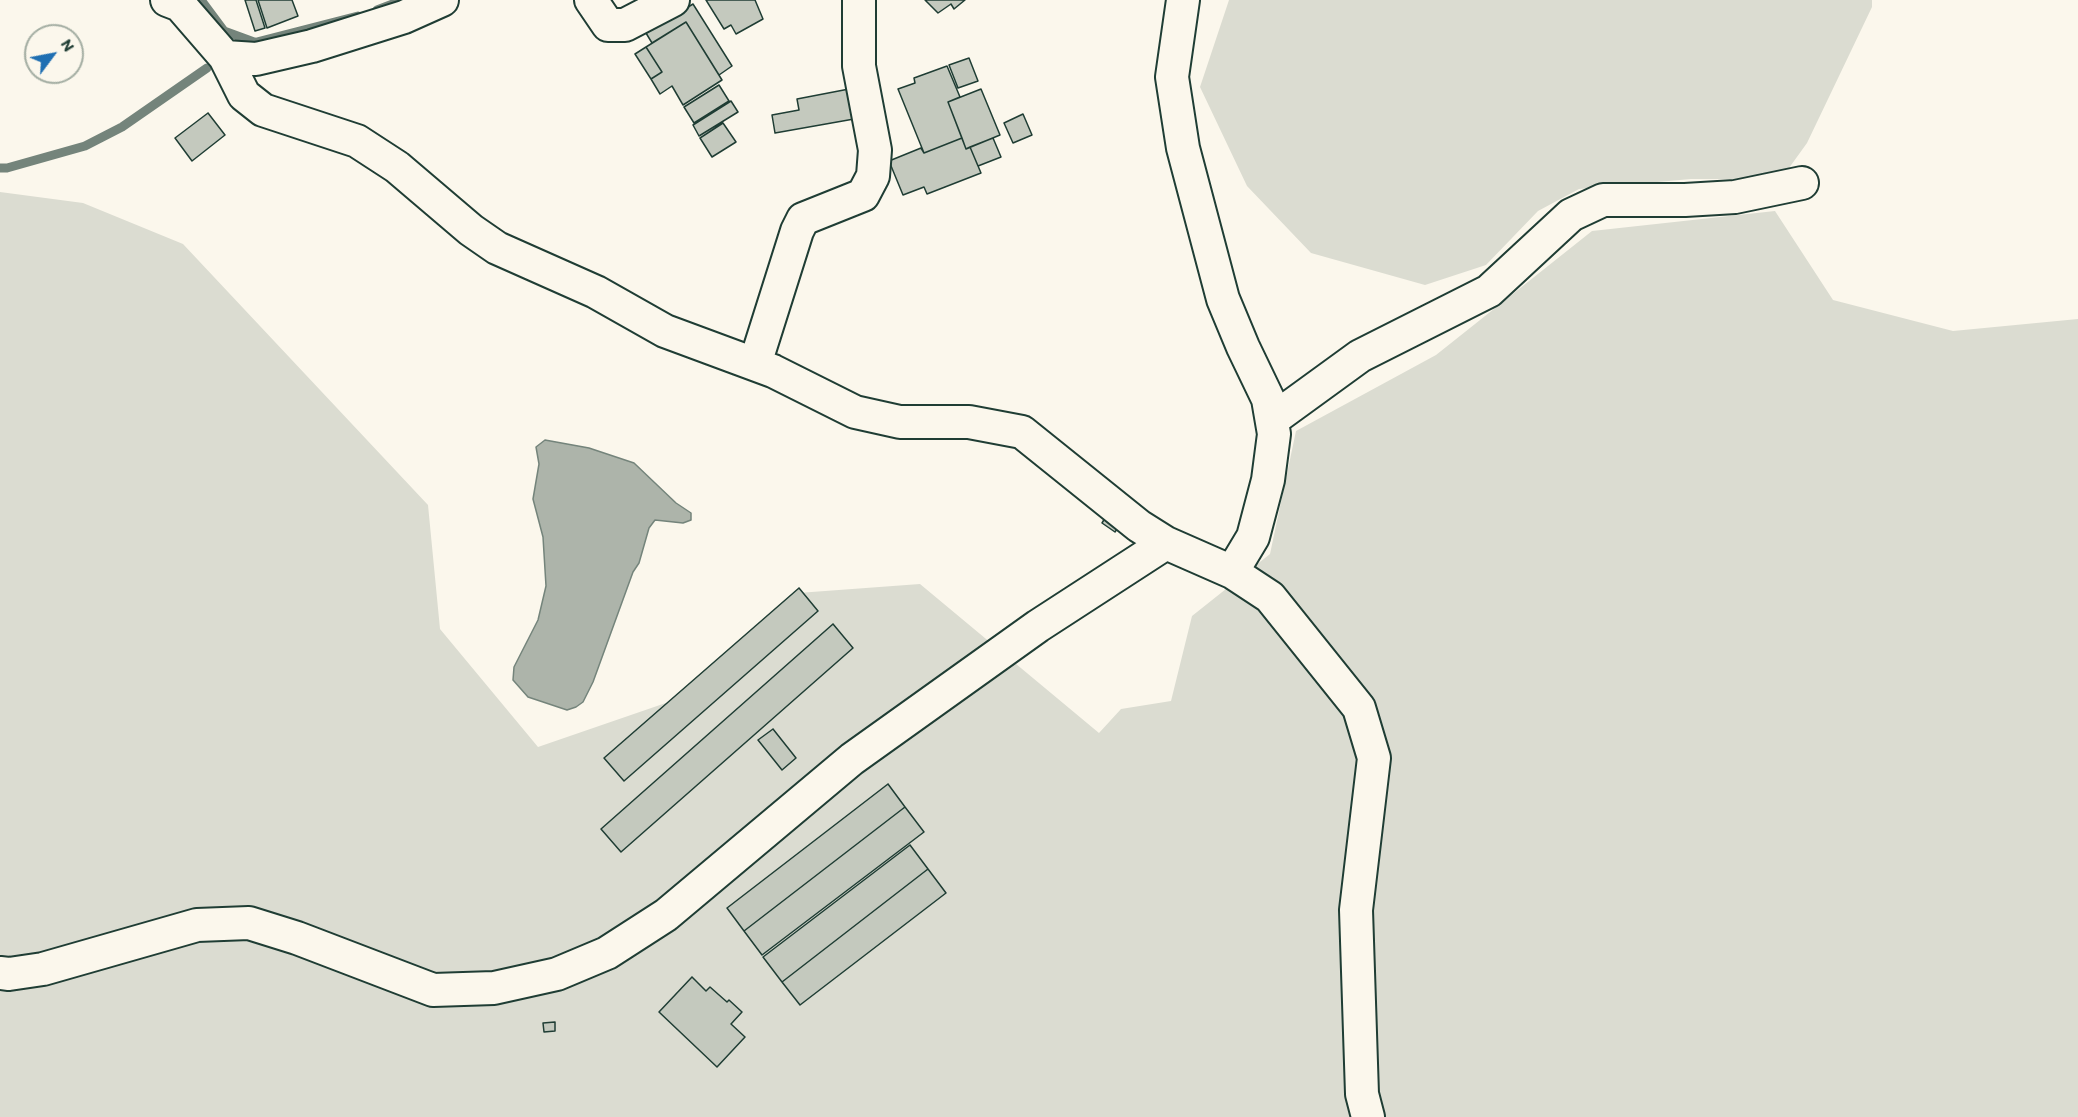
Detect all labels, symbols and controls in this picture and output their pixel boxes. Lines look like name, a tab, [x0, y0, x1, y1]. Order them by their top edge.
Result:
north arrow	[24, 24, 84, 84]
text: N	[57, 36, 79, 55]

